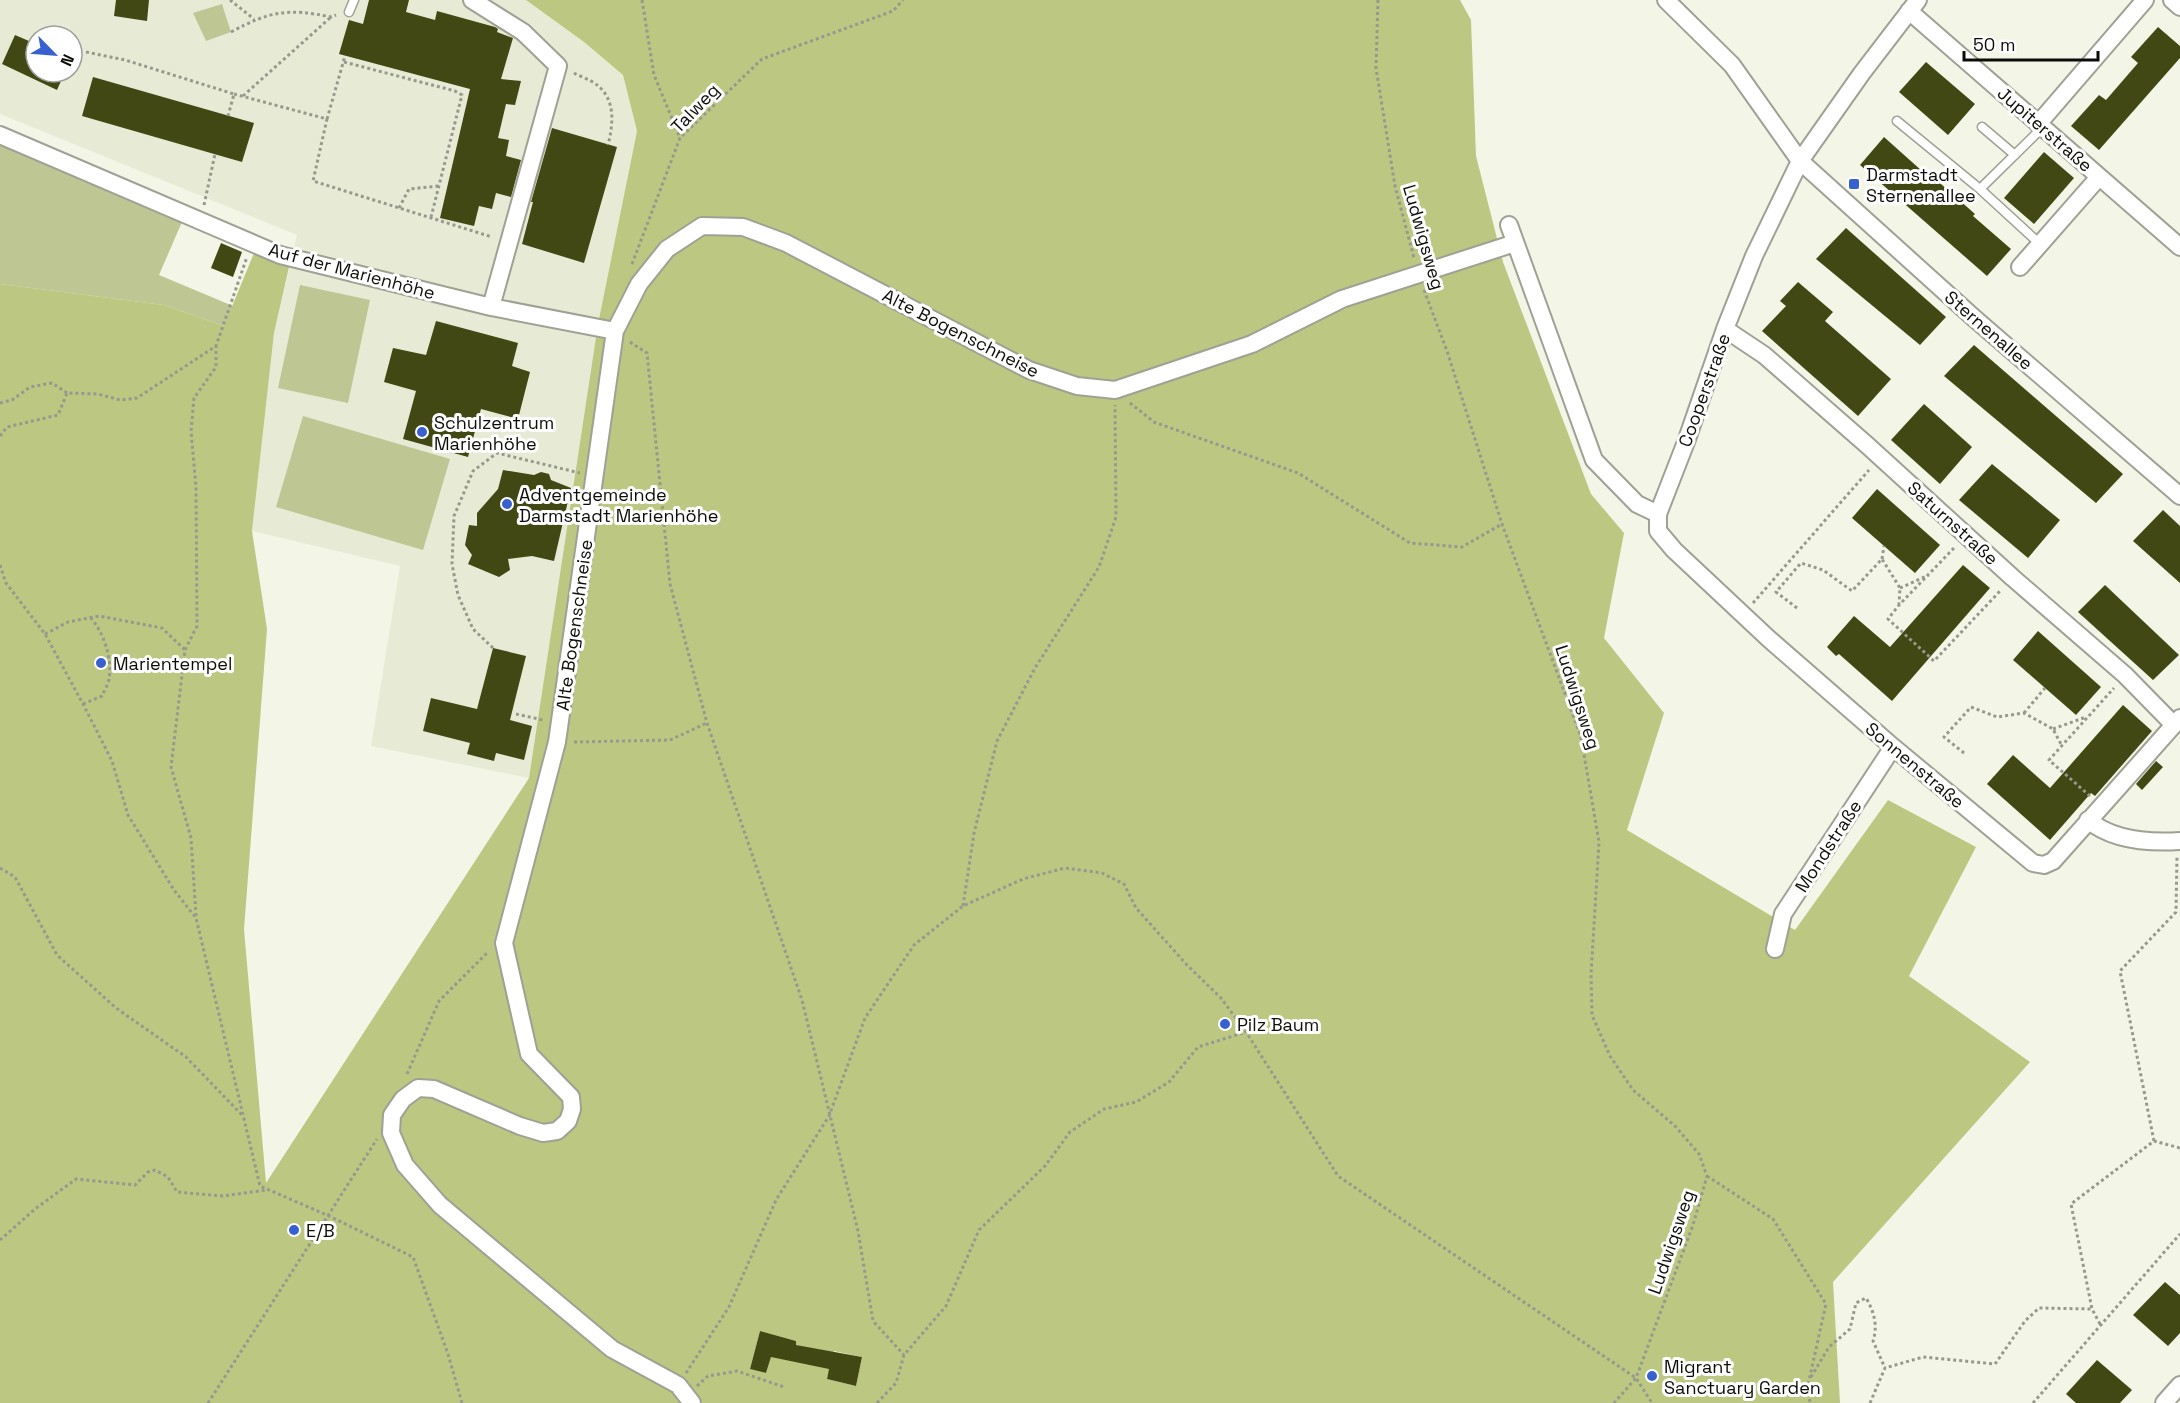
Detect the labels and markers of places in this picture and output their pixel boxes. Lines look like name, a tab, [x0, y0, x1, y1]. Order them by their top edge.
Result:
place label: Darmstadt Sternenallee	[1866, 163, 1976, 207]
marker: Darmstadt Sternenallee	[1847, 177, 1861, 191]
place label: Schulzentrum Marienhöhe	[434, 411, 554, 455]
marker: Schulzentrum Marienhöhe	[415, 425, 429, 439]
place label: Adventgemeinde Darmstadt Marienhöhe	[519, 483, 718, 527]
marker: Adventgemeinde Darmstadt Marienhöhe	[500, 497, 514, 511]
place label: Marientempel	[113, 652, 232, 675]
marker: Marientempel	[94, 656, 108, 670]
place label: Pilz Baum	[1237, 1013, 1319, 1036]
marker: Pilz Baum	[1218, 1017, 1232, 1031]
place label: E/B	[306, 1219, 335, 1242]
marker: E/B	[287, 1223, 301, 1237]
place label: Migrant Sanctuary Garden	[1664, 1355, 1821, 1399]
marker: Migrant Sanctuary Garden	[1645, 1369, 1659, 1383]

